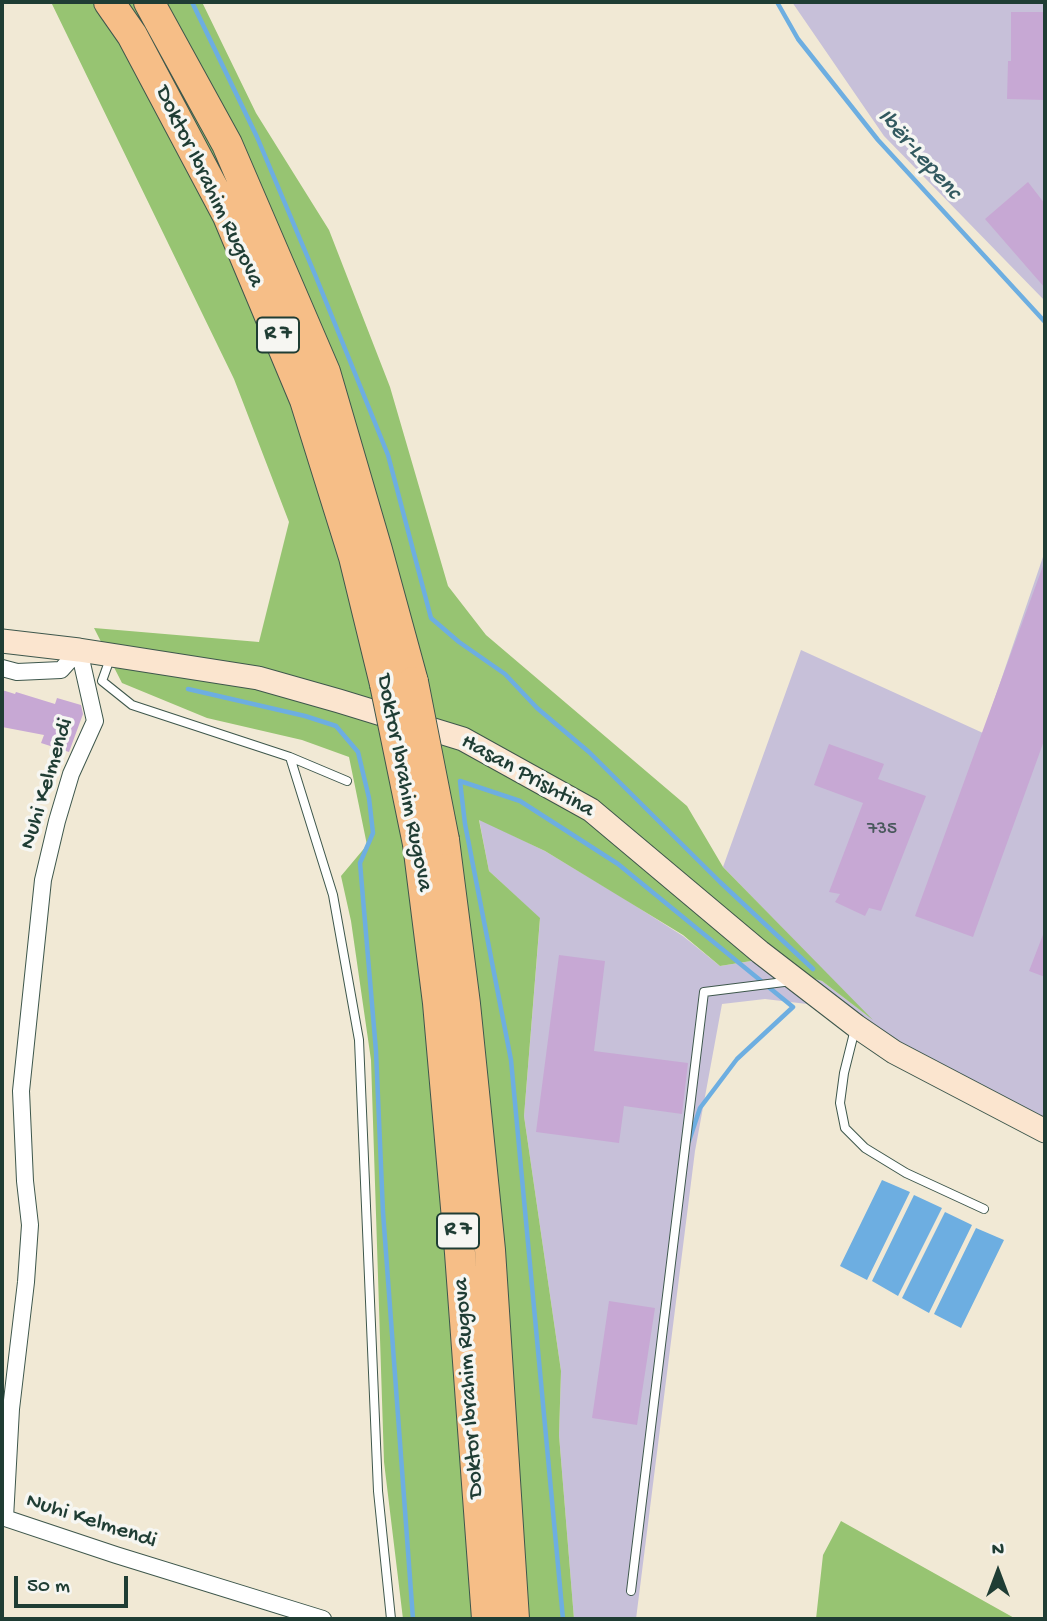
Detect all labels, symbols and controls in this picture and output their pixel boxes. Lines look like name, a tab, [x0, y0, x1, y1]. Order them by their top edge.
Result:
street label: Doktor Ibrahim Rugova	[147, 82, 269, 292]
water label: Ibër-Lepenc	[870, 104, 966, 206]
road number: R 7	[257, 318, 299, 352]
street label: Doktor Ibrahim Rugova	[368, 672, 438, 894]
street label: Nuhi Kelmendi	[15, 715, 81, 853]
street label: Hasan Prishtina	[455, 729, 599, 825]
house number: 735	[867, 819, 897, 841]
road number: R 7	[437, 1214, 479, 1248]
street label: Doktor Ibrahim Rugova	[449, 1277, 491, 1499]
street label: Nuhi Kelmendi	[22, 1488, 160, 1556]
north arrow	[963, 1537, 1033, 1607]
text: N	[992, 1539, 1004, 1562]
scale bar	[18, 1562, 131, 1606]
text: 50 m	[27, 1575, 70, 1600]

